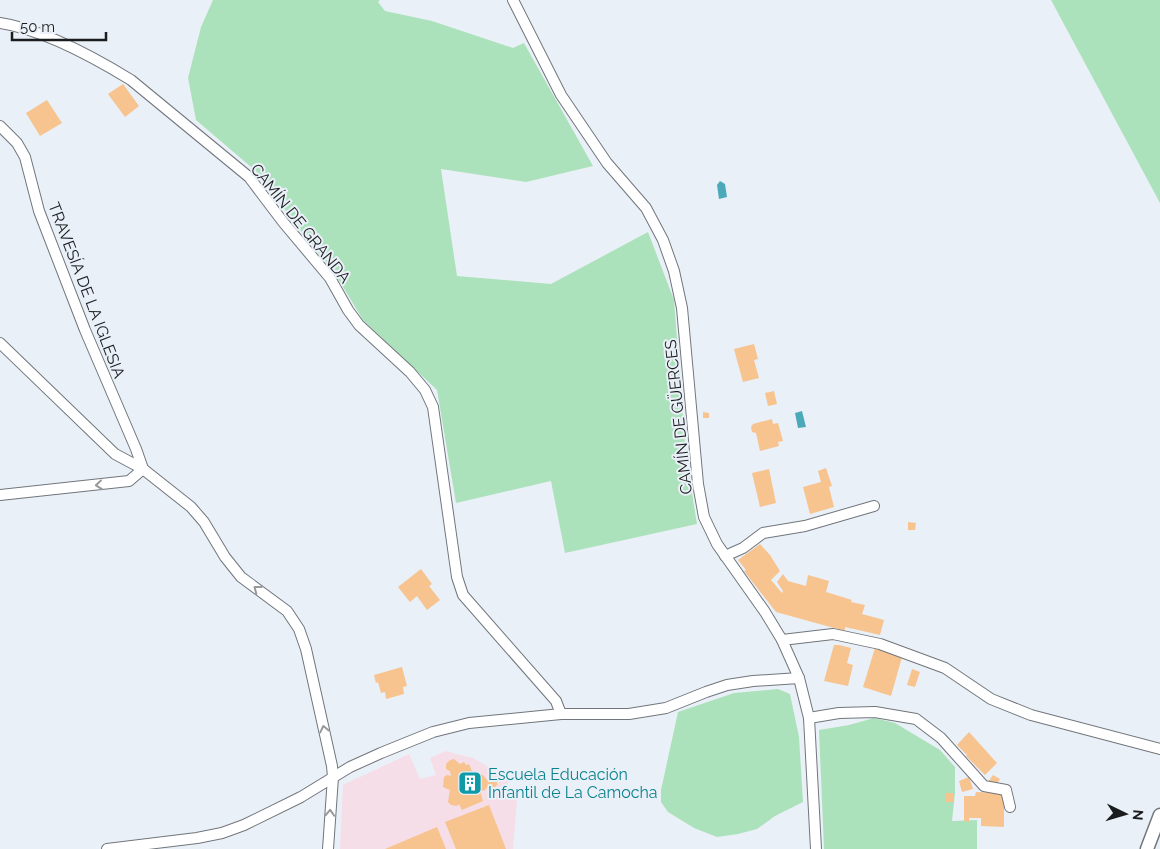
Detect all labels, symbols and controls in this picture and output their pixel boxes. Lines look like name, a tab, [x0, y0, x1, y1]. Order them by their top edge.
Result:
scale bar	[12, 10, 106, 42]
text: 50 m	[20, 18, 55, 36]
street label: CAMÍN DE GRANDA	[247, 159, 356, 287]
street label: TRAVESÍA DE LA IGLESIA	[44, 199, 130, 381]
street label: CAMÍN DE GÜERCES	[660, 338, 696, 495]
one-way arrow	[95, 479, 103, 490]
one-way arrow	[253, 586, 263, 595]
one-way arrow	[319, 725, 330, 734]
place label: Escuela Educación Infantil de La Camocha	[488, 765, 658, 802]
building icon: Escuela Educación Infantil de La Camocha	[457, 770, 483, 796]
north arrow	[1100, 789, 1150, 839]
one-way arrow	[325, 809, 335, 816]
text: N	[1130, 809, 1146, 821]

